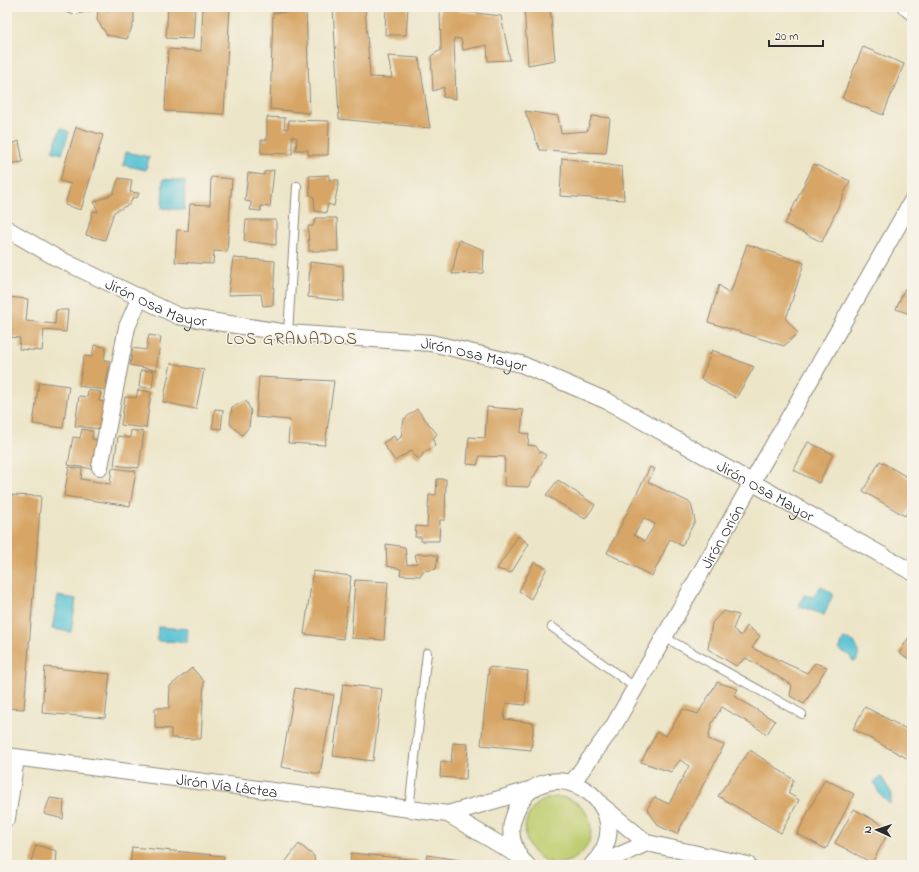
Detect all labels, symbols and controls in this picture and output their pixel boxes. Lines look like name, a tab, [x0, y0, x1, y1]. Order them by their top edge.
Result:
scale bar	[769, 22, 823, 48]
text: 20 m	[775, 28, 798, 46]
street label: Jirón Osa Mayor	[101, 273, 208, 334]
district label: LOS GRANADOS	[226, 327, 358, 352]
street label: Jirón Osa Mayor	[420, 332, 531, 379]
street label: Jirón Osa Mayor	[712, 455, 818, 529]
street label: Jirón Orión	[695, 500, 751, 574]
street label: Jirón Vía Láctea	[175, 768, 279, 805]
north arrow	[857, 810, 897, 850]
text: N	[860, 825, 876, 834]

